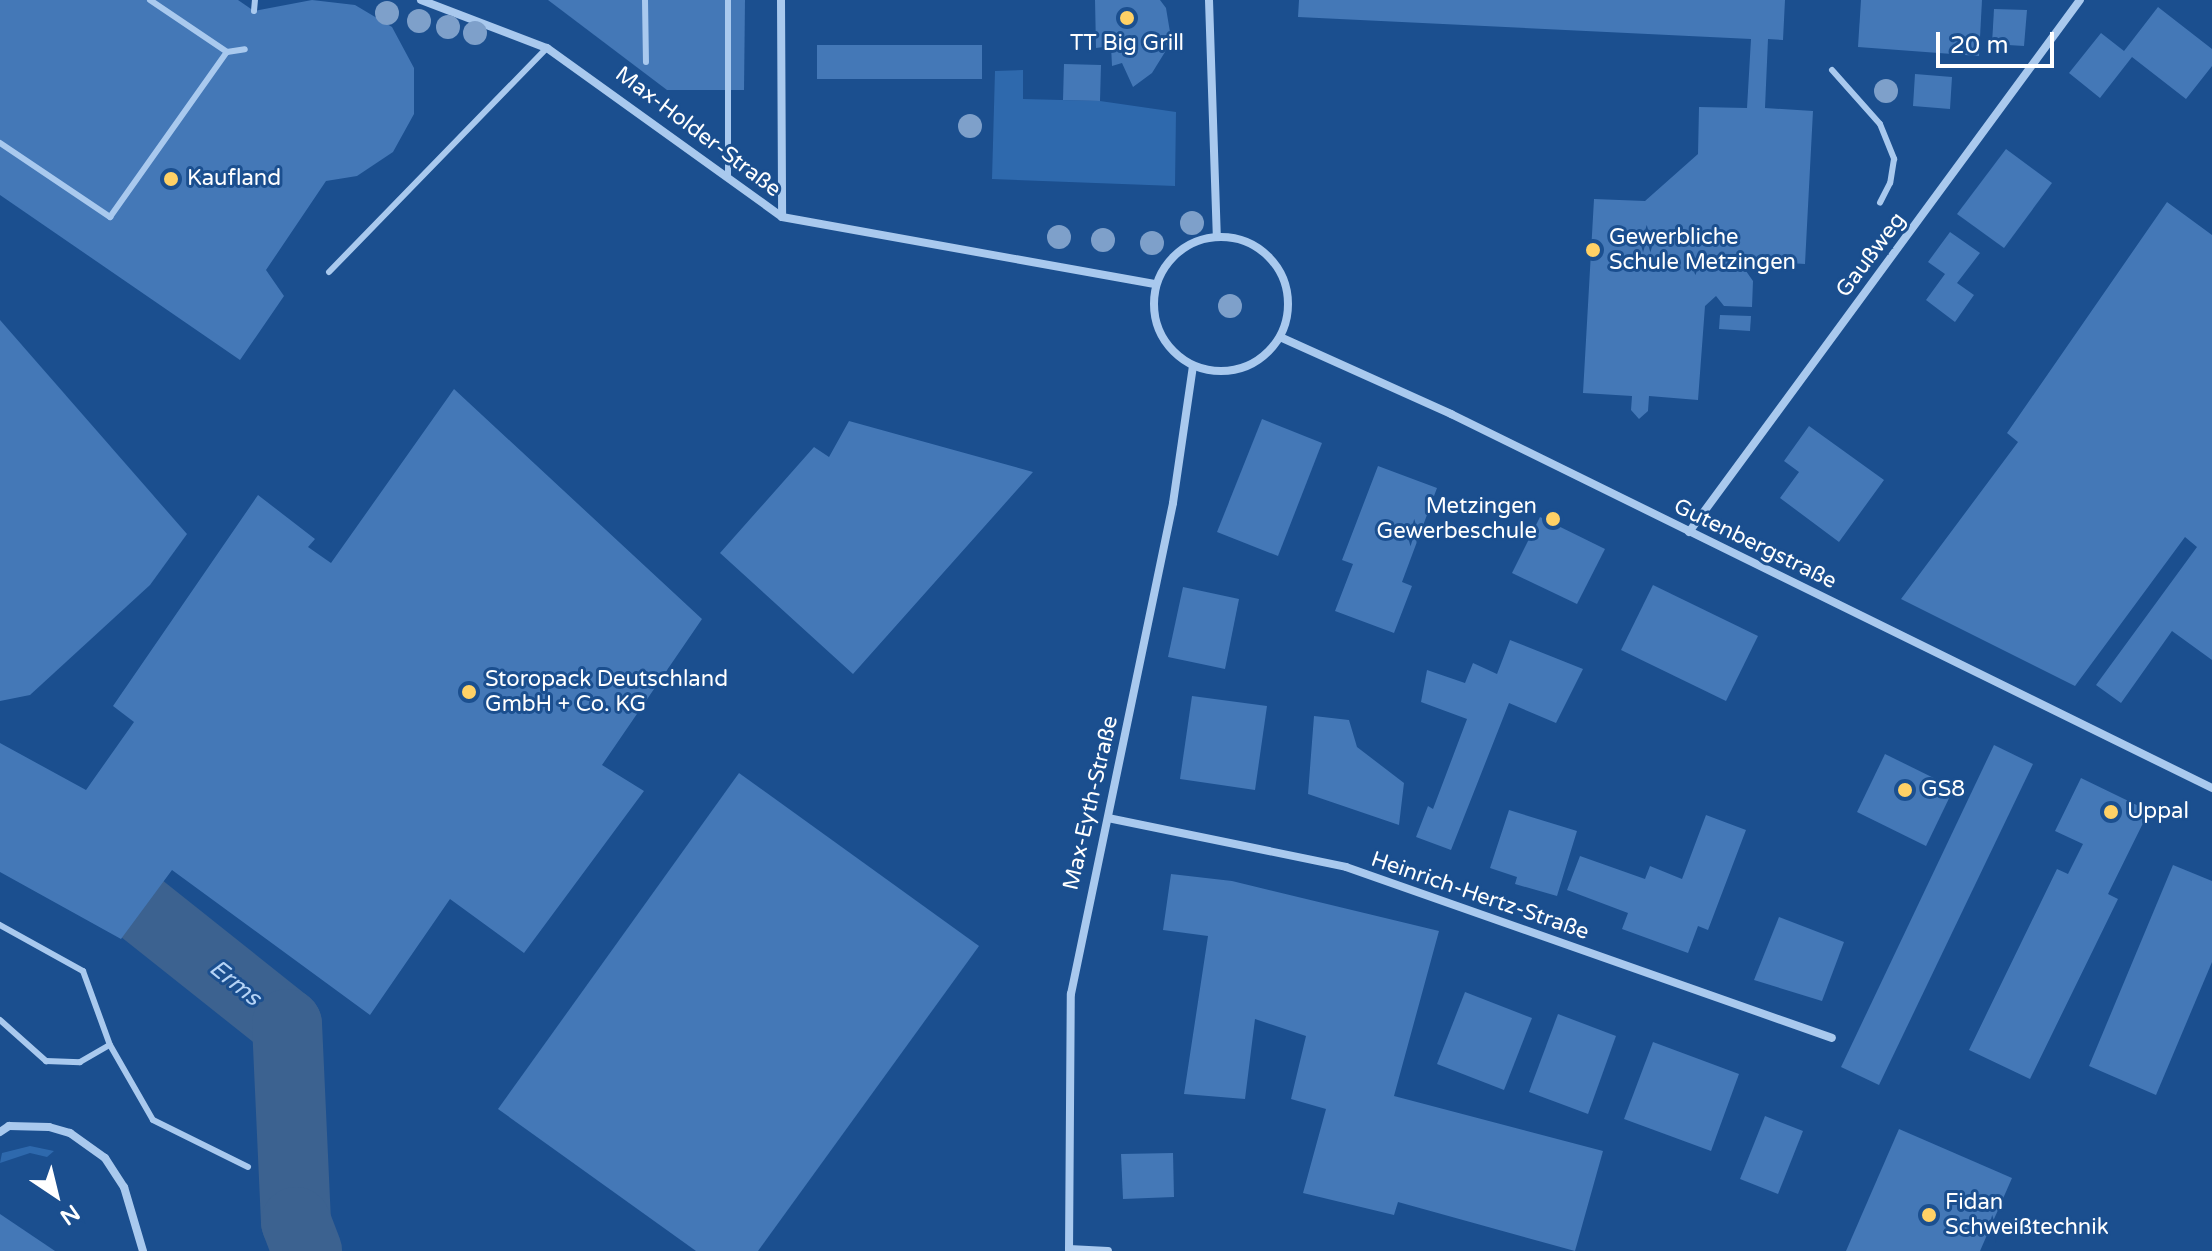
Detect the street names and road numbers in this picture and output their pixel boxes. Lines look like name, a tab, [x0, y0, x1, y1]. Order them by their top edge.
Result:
street label: Max-Holder-Straße	[610, 61, 786, 203]
street label: Gaußweg	[1831, 207, 1911, 303]
street label: Gutenbergstraße	[1669, 493, 1841, 595]
street label: Max-Eyth-Straße	[1058, 713, 1124, 893]
street label: Heinrich-Hertz-Straße	[1368, 846, 1592, 946]

